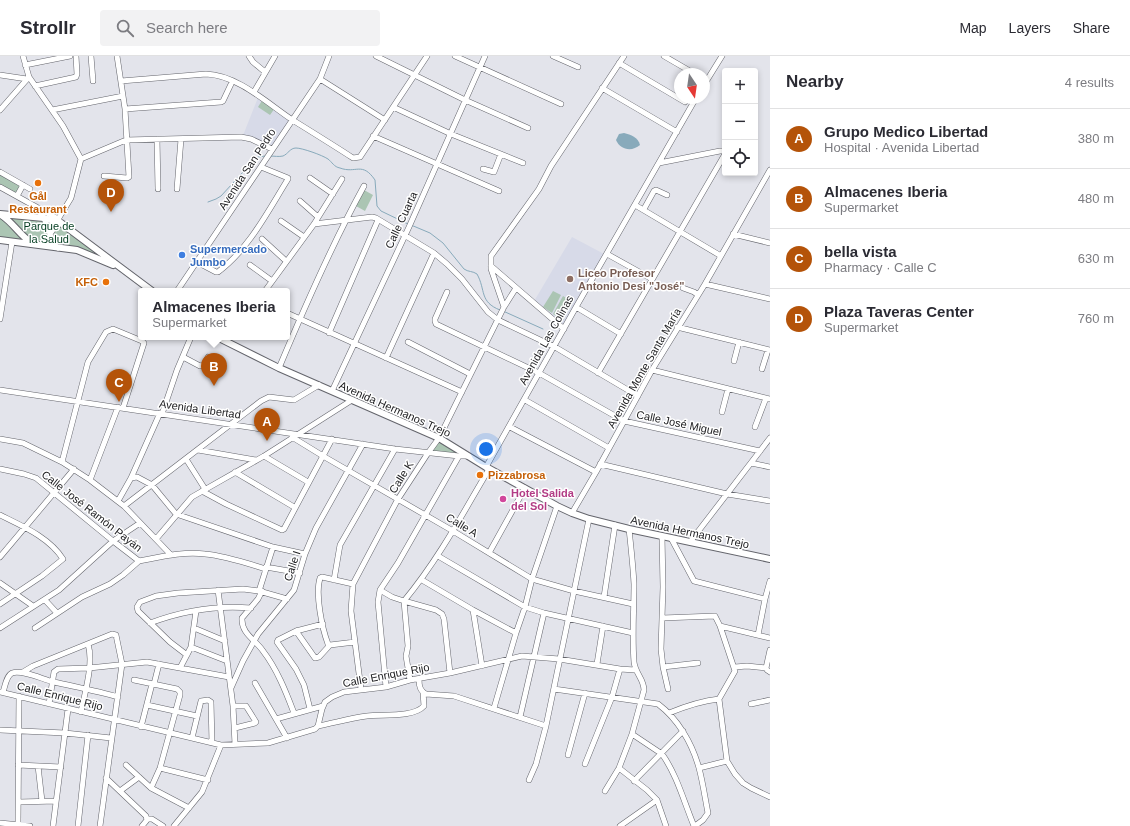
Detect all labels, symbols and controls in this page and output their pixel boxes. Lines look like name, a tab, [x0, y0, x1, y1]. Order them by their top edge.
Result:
search box	[100, 10, 380, 46]
text: Strollr	[20, 17, 76, 38]
icon: search	[114, 17, 136, 39]
text: Search here	[146, 19, 228, 36]
text: Map	[959, 20, 987, 36]
text: Layers	[1009, 20, 1051, 36]
text: Share	[1073, 20, 1110, 36]
north arrow	[674, 68, 710, 104]
map controls	[722, 68, 758, 176]
button: +	[722, 68, 758, 104]
text: Nearby	[786, 72, 844, 91]
text: 4 results	[1065, 75, 1114, 90]
button: −	[722, 104, 758, 140]
text: Grupo Medico Libertad	[824, 123, 988, 140]
street label: Avenida San Pedro	[216, 126, 278, 212]
text: A	[794, 131, 804, 146]
text: 380 m	[1078, 131, 1114, 146]
button: locate	[722, 140, 758, 176]
text: Hospital · Avenida Libertad	[824, 140, 979, 155]
marker: Gål Restaurant	[33, 178, 43, 188]
pin: D	[98, 179, 124, 212]
text: Almacenes Iberia	[824, 183, 947, 200]
street label: Calle Cuarta	[383, 189, 420, 250]
place label: Gål Restaurant	[9, 190, 67, 215]
text: B	[794, 191, 804, 206]
text: 480 m	[1078, 191, 1114, 206]
text: Supermarket	[824, 200, 898, 215]
park label: Parque de la Salud	[24, 220, 74, 245]
place label: Supermercado Jumbo	[190, 243, 267, 268]
text: bella vista	[824, 243, 897, 260]
marker: Supermercado Jumbo	[177, 250, 187, 260]
text: C	[794, 251, 804, 266]
text: 630 m	[1078, 251, 1114, 266]
text: Pharmacy · Calle C	[824, 260, 937, 275]
place label: Liceo Profesor Antonio Desi "José"	[578, 267, 684, 292]
marker: Liceo Profesor Antonio Desi "José"	[565, 274, 575, 284]
place label: KFC	[75, 276, 98, 288]
marker: KFC	[101, 277, 111, 287]
popup	[138, 288, 290, 340]
street label: Avenida Las Colinas	[516, 293, 576, 387]
text: Almacenes Iberia	[152, 298, 276, 315]
text: Plaza Taveras Center	[824, 303, 974, 320]
street label: Avenida Monte Santa María	[605, 305, 684, 430]
text: D	[794, 311, 804, 326]
text: 760 m	[1078, 311, 1114, 326]
text: Supermarket	[152, 315, 227, 330]
text: Supermarket	[824, 320, 898, 335]
pin: B	[201, 353, 227, 386]
pin: C	[106, 369, 132, 402]
street label: Avenida Hermanos Trejo	[337, 379, 453, 439]
street label: Avenida Libertad	[158, 397, 242, 421]
pin: A	[254, 408, 280, 441]
street label: Calle José Miguel	[635, 408, 723, 438]
your location	[476, 439, 496, 459]
street label: Calle K	[387, 458, 416, 495]
street label: Calle José Ramón Payán	[39, 468, 145, 554]
place label: Pizzabrosa	[488, 469, 546, 481]
marker: Pizzabrosa	[475, 470, 485, 480]
place label: Hotel Salida del Sol	[511, 487, 575, 512]
marker: Hotel Salida del Sol	[498, 494, 508, 504]
street label: Calle A	[444, 511, 481, 539]
street label: Avenida Hermanos Trejo	[630, 514, 750, 550]
street label: Calle I	[281, 549, 303, 583]
street label: Calle Enrique Rijo	[342, 661, 430, 689]
street label: Calle Enrique Rijo	[16, 680, 104, 712]

